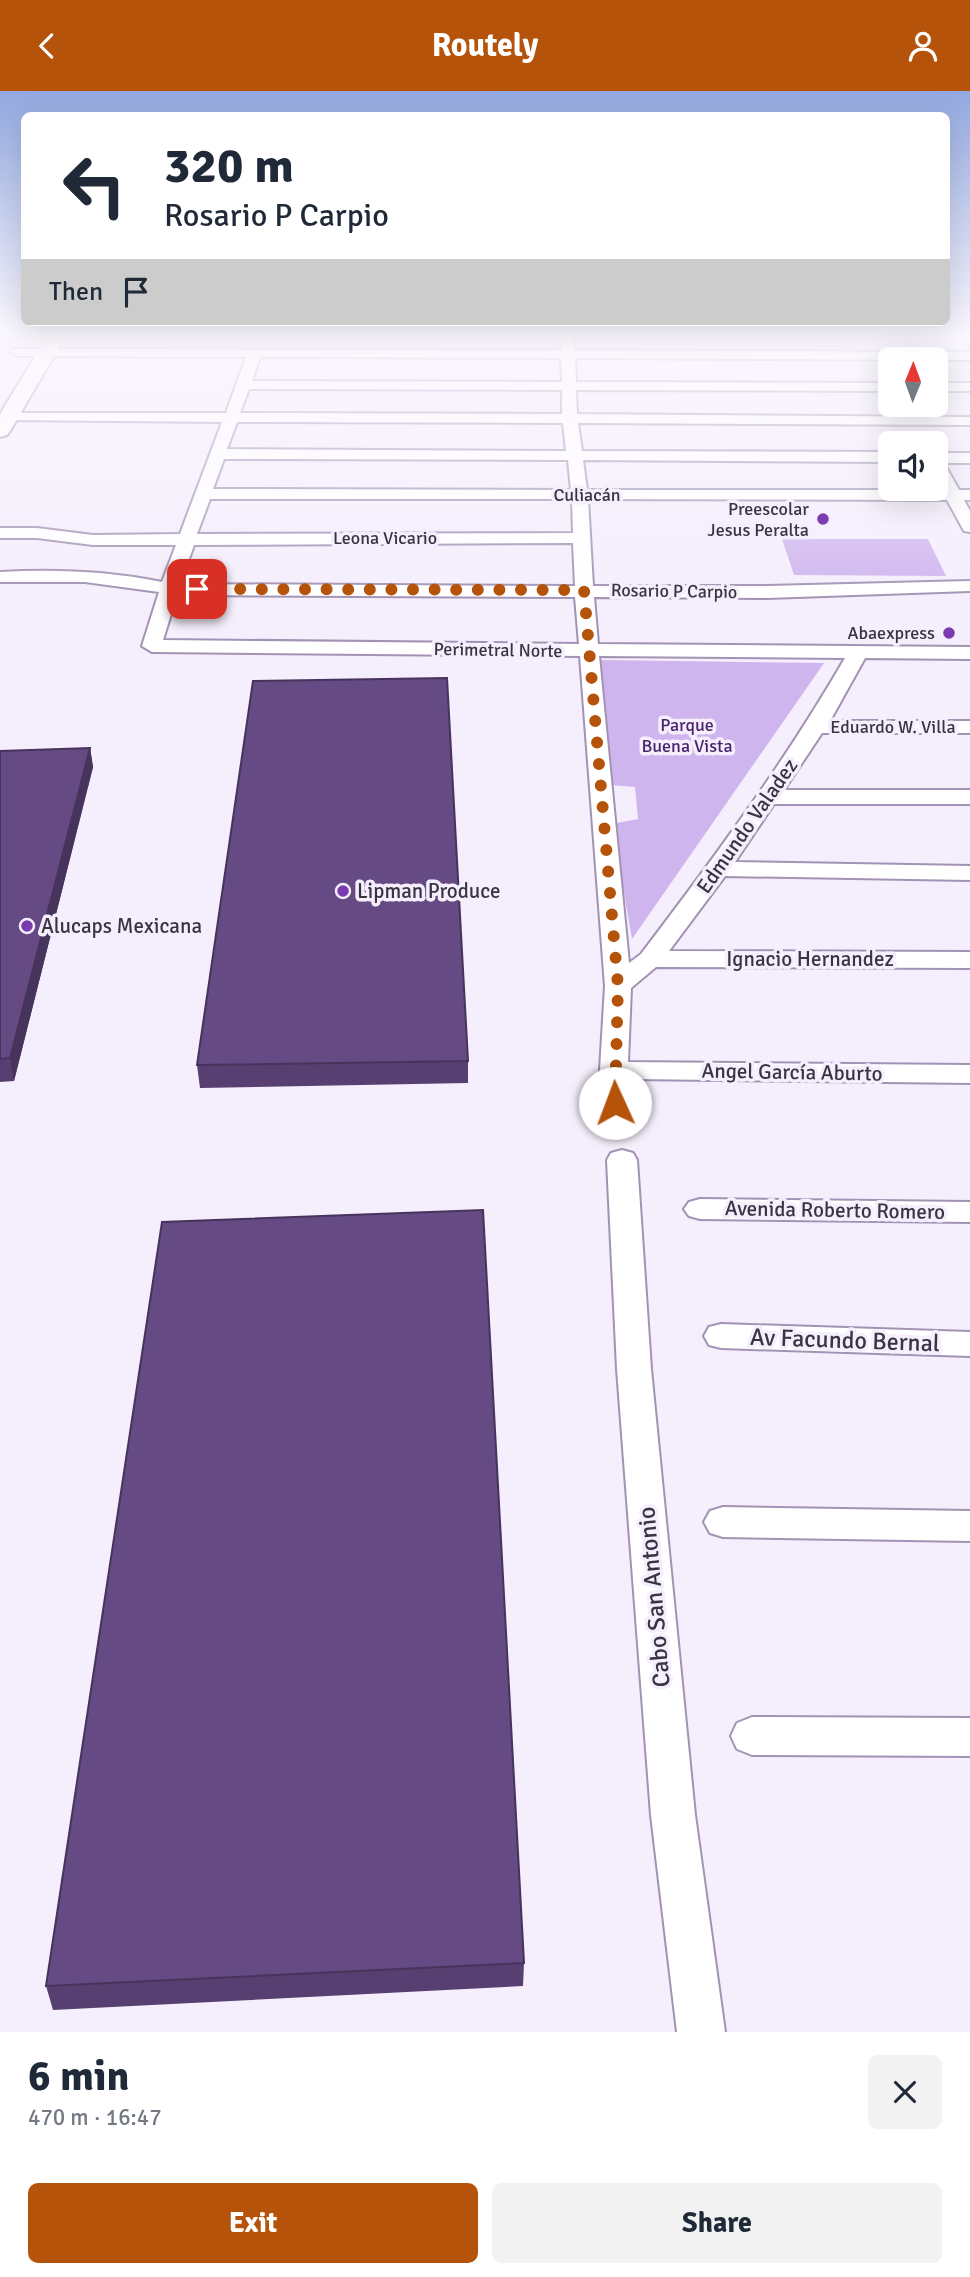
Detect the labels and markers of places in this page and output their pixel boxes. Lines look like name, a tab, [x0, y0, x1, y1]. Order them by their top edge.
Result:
place label: Preescolar Jesus Peralta	[708, 498, 809, 541]
marker: Preescolar Jesus Peralta	[815, 511, 831, 527]
pin	[167, 559, 227, 619]
place label: Abaexpress	[848, 622, 935, 644]
marker: Abaexpress	[941, 625, 957, 641]
place label: Lipman Produce	[357, 878, 501, 904]
marker: Lipman Produce	[335, 883, 351, 899]
place label: Alucaps Mexicana	[41, 913, 202, 939]
marker: Alucaps Mexicana	[19, 918, 35, 934]

